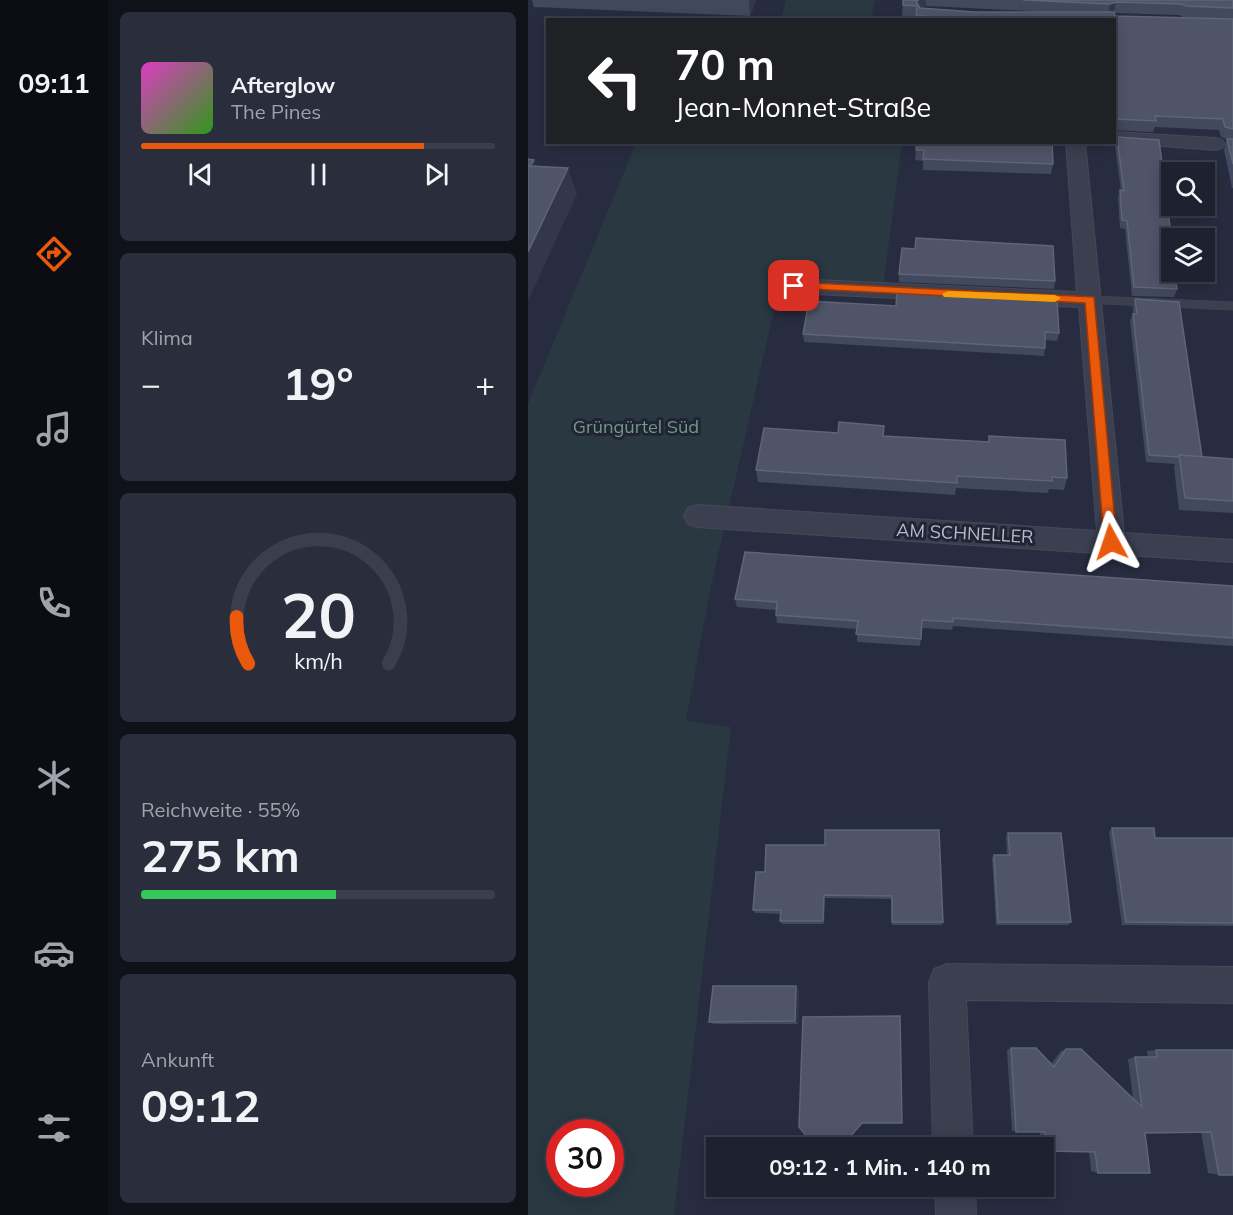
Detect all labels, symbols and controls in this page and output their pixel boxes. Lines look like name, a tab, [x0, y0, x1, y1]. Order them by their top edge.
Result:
text: 70 m	[675, 38, 775, 91]
icon: left	[576, 42, 654, 120]
text: 09:11	[18, 66, 90, 100]
text: Afterglow	[231, 71, 335, 99]
text: Jean-Monnet-Straße	[675, 90, 931, 124]
text: The Pines	[231, 99, 321, 124]
icon: previous	[184, 158, 217, 191]
icon: pause	[302, 158, 335, 191]
icon: next	[420, 158, 453, 191]
map controls	[1161, 162, 1215, 282]
button: search	[1161, 162, 1215, 216]
button: layers	[1161, 228, 1215, 282]
icon: directions	[33, 233, 75, 275]
pin	[768, 260, 819, 311]
icon: arrive	[777, 269, 810, 302]
text: Klima	[141, 325, 193, 350]
text: 19°	[282, 355, 354, 411]
text: −	[141, 363, 161, 404]
text: +	[475, 363, 495, 404]
icon: music	[33, 408, 75, 450]
park label: Grüngürtel Süd	[573, 415, 699, 438]
position arrow	[1079, 510, 1143, 574]
street label: AM SCHNELLER	[896, 518, 1034, 548]
text: 20	[281, 576, 355, 655]
icon: phone	[33, 582, 75, 624]
text: km/h	[294, 648, 342, 675]
icon: climate	[33, 757, 75, 799]
text: Reichweite · 55%	[141, 797, 300, 822]
text: 275 km	[141, 827, 300, 883]
icon: car	[33, 932, 75, 974]
text: Ankunft	[141, 1047, 214, 1072]
text: 09:12	[141, 1077, 260, 1133]
icon: filters	[33, 1107, 75, 1149]
speed limit sign: 30	[546, 1119, 624, 1197]
text: 09:12 · 1 Min. · 140 m	[769, 1153, 991, 1181]

